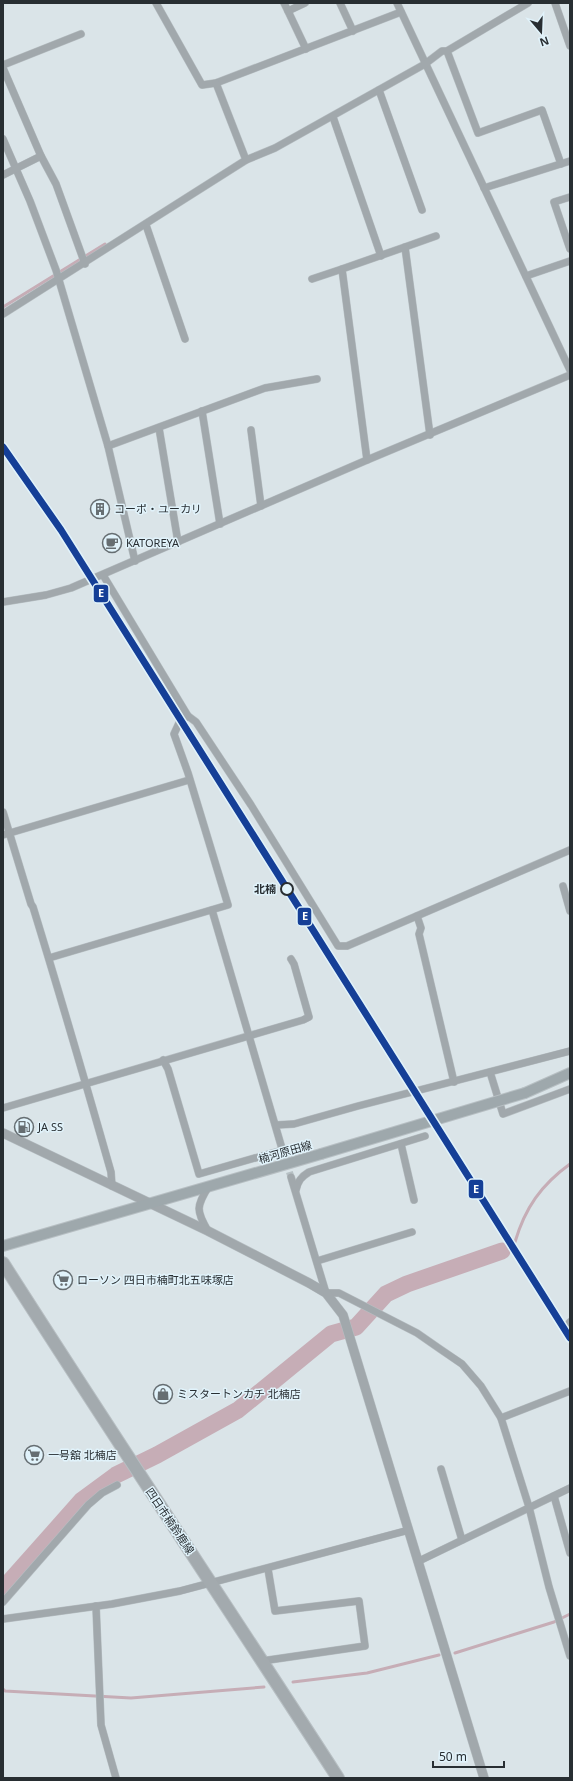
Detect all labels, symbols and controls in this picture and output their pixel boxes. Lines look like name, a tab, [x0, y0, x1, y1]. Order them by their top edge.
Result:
north arrow	[521, 12, 561, 52]
text: N	[538, 33, 551, 50]
building icon: コーポ・ユーカリ	[89, 498, 111, 520]
place label: コーポ・ユーカリ	[114, 501, 202, 516]
cafe icon: KATOREYA	[101, 532, 123, 554]
place label: KATOREYA	[126, 535, 180, 550]
line badge: E	[93, 584, 109, 603]
text: E	[98, 585, 104, 600]
place label: 北楠	[254, 881, 276, 896]
marker: 北楠	[280, 882, 294, 896]
line badge: E	[297, 907, 312, 926]
text: E	[302, 908, 308, 923]
fuel station icon: JA SS	[13, 1116, 35, 1138]
place label: JA SS	[37, 1119, 63, 1134]
street label: 楠河原田線	[256, 1137, 313, 1166]
line badge: E	[468, 1179, 484, 1199]
text: E	[473, 1181, 479, 1196]
supermarket icon: ローソン 四日市楠町北五味塚店	[52, 1269, 74, 1291]
place label: ローソン 四日市楠町北五味塚店	[77, 1272, 234, 1287]
shop icon: ミスタートンカチ 北楠店	[152, 1383, 174, 1405]
place label: ミスタートンカチ 北楠店	[177, 1386, 301, 1401]
supermarket icon: 一号舘 北楠店	[23, 1444, 45, 1466]
place label: 一号舘 北楠店	[48, 1447, 117, 1462]
street label: 四日市楠鈴鹿線	[143, 1485, 198, 1557]
scale bar	[433, 1743, 504, 1769]
text: 50 m	[439, 1748, 467, 1765]

